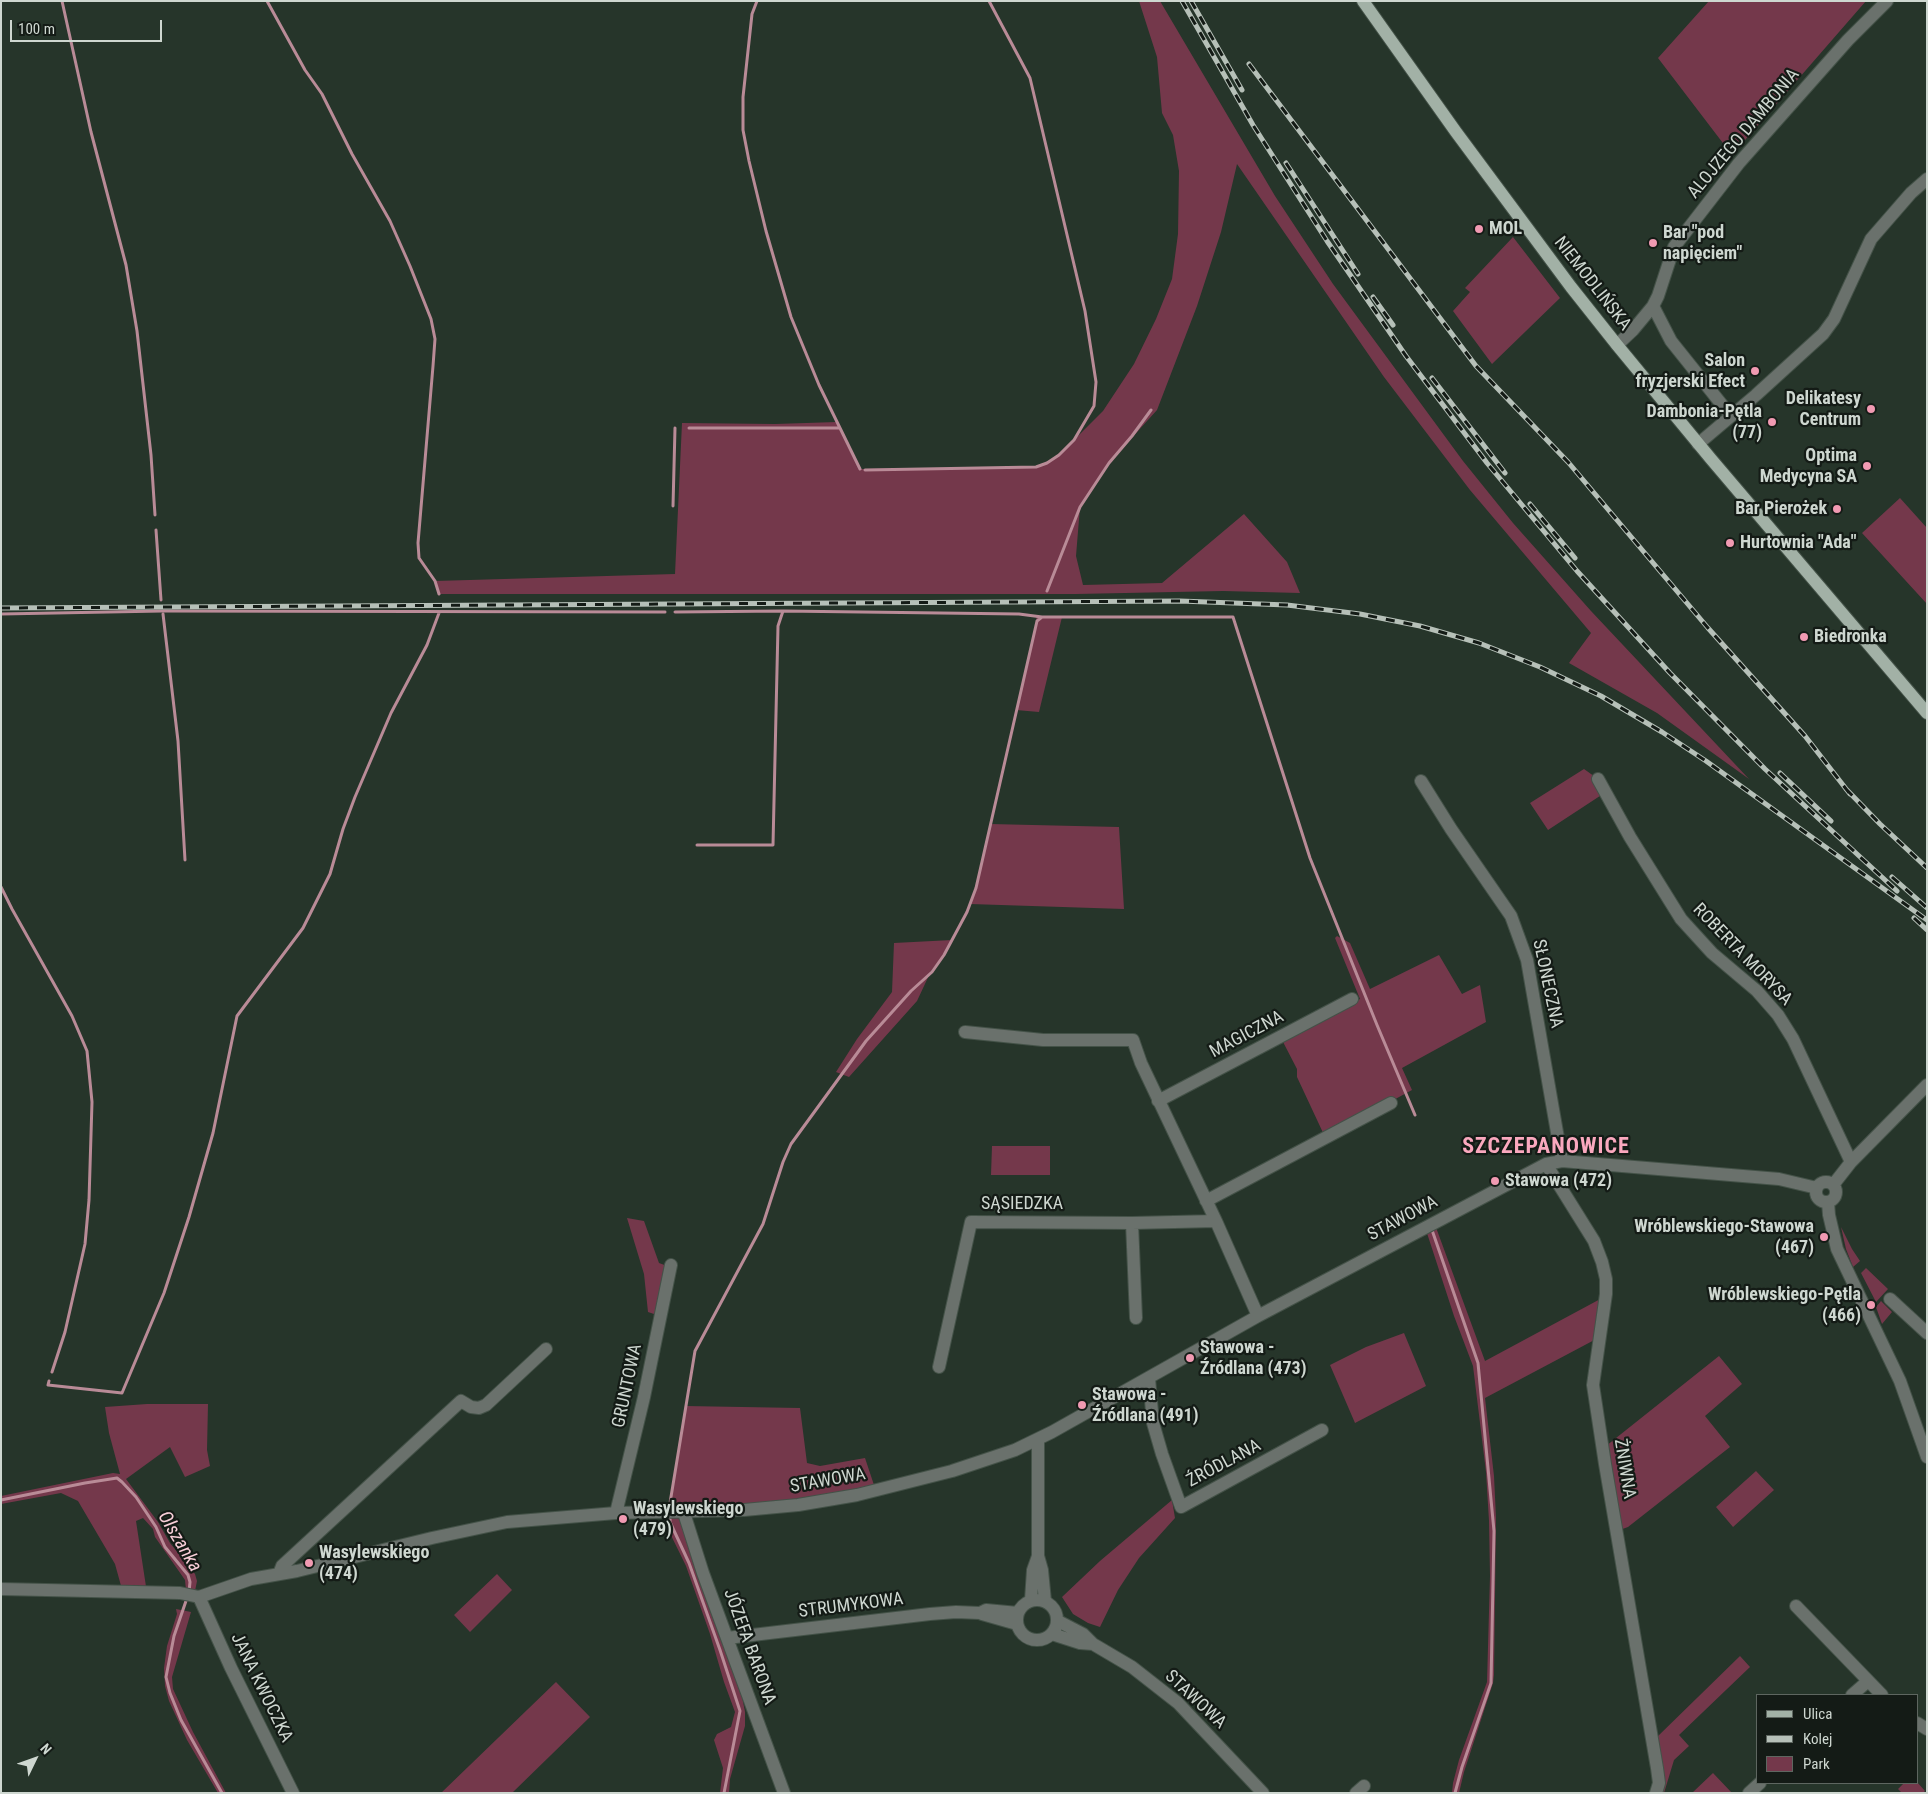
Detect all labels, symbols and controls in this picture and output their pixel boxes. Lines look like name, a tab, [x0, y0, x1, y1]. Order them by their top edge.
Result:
scale bar	[12, 10, 165, 42]
text: 100 m	[18, 20, 55, 38]
street label: ALOJZEGO DAMBONIA	[1683, 65, 1805, 203]
place label: MOL	[1489, 218, 1522, 240]
place label: Bar "pod napięciem"	[1663, 222, 1742, 264]
marker: MOL	[1473, 223, 1485, 235]
street label: NIEMODLIŃSKA	[1549, 233, 1635, 335]
marker: Bar "pod napięciem"	[1647, 237, 1659, 249]
place label: Salon fryzjerski Efect	[1636, 350, 1745, 392]
marker: Salon fryzjerski Efect	[1749, 365, 1761, 377]
place label: Delikatesy Centrum	[1786, 388, 1861, 430]
place label: Dambonia-Pętla (77)	[1646, 401, 1762, 444]
marker: Delikatesy Centrum	[1865, 403, 1877, 415]
marker: Dambonia-Pętla (77)	[1766, 416, 1778, 428]
place label: Optima Medycyna SA	[1760, 445, 1857, 488]
marker: Optima Medycyna SA	[1861, 460, 1873, 472]
place label: Bar Pierożek	[1735, 498, 1827, 520]
marker: Bar Pierożek	[1831, 503, 1843, 515]
place label: Hurtownia "Ada"	[1740, 532, 1856, 554]
marker: Hurtownia "Ada"	[1724, 537, 1736, 549]
place label: Biedronka	[1814, 626, 1887, 648]
marker: Biedronka	[1798, 631, 1810, 643]
street label: ROBERTA MORYSA	[1688, 899, 1796, 1011]
street label: SŁONECZNA	[1527, 938, 1567, 1030]
street label: MAGICZNA	[1206, 1007, 1288, 1063]
district label: SZCZEPANOWICE	[1461, 1134, 1631, 1160]
place label: Stawowa (472)	[1505, 1170, 1612, 1192]
marker: Stawowa (472)	[1489, 1175, 1501, 1187]
street label: STAWOWA	[1364, 1192, 1442, 1246]
street label: SĄSIEDZKA	[981, 1193, 1063, 1215]
place label: Wróblewskiego-Stawowa (467)	[1634, 1216, 1814, 1258]
marker: Wróblewskiego-Stawowa (467)	[1818, 1231, 1830, 1243]
place label: Wróblewskiego-Pętla (466)	[1708, 1284, 1861, 1326]
marker: Wróblewskiego-Pętla (466)	[1865, 1299, 1877, 1311]
place label: Stawowa - Źródlana (473)	[1200, 1337, 1307, 1380]
street label: GRUNTOWA	[609, 1342, 647, 1430]
marker: Stawowa - Źródlana (473)	[1184, 1352, 1196, 1364]
place label: Stawowa - Źródlana (491)	[1092, 1384, 1199, 1426]
marker: Stawowa - Źródlana (491)	[1076, 1399, 1088, 1411]
street label: ŹRÓDLANA	[1183, 1435, 1265, 1493]
street label: ŻNIWNA	[1609, 1437, 1639, 1501]
street label: STAWOWA	[789, 1464, 867, 1498]
place label: Wasylewskiego (479)	[633, 1498, 743, 1540]
water label: Olszanka	[152, 1508, 206, 1576]
marker: Wasylewskiego (479)	[617, 1513, 629, 1525]
place label: Wasylewskiego (474)	[319, 1542, 429, 1585]
marker: Wasylewskiego (474)	[303, 1557, 315, 1569]
street label: JÓZEFA BARONA	[718, 1586, 780, 1708]
street label: STRUMYKOWA	[797, 1589, 905, 1623]
street label: JANA KWOCZKA	[225, 1630, 297, 1746]
street label: STAWOWA	[1160, 1666, 1230, 1734]
legend	[1756, 1694, 1918, 1784]
text: Ulica	[1803, 1705, 1832, 1723]
text: Kolej	[1803, 1730, 1832, 1748]
north arrow	[10, 1734, 60, 1784]
text: N	[37, 1740, 55, 1757]
text: Park	[1803, 1755, 1830, 1773]

